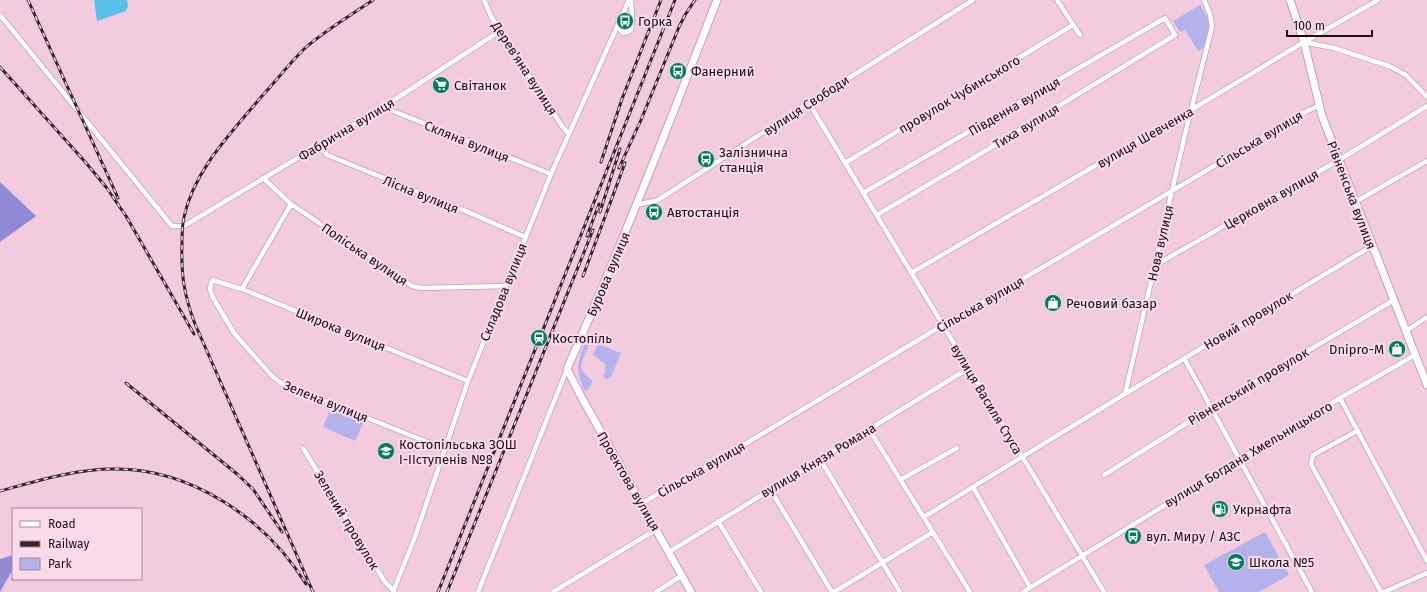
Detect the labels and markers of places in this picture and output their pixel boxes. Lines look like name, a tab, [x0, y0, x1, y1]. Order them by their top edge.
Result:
bus stop icon: Горка	[615, 11, 635, 31]
place label: Горка	[638, 14, 672, 29]
bus stop icon: Фанерний	[668, 61, 688, 81]
place label: Фанерний	[691, 64, 754, 79]
supermarket icon: Світанок	[431, 75, 451, 95]
place label: Світанок	[454, 78, 507, 93]
place label: Залізнична станція	[719, 145, 788, 175]
bus stop icon: Залізнична станція	[696, 149, 716, 169]
bus stop icon: Автостанція	[644, 202, 664, 222]
place label: Автостанція	[667, 205, 739, 220]
shop icon: Речовий базар	[1043, 293, 1063, 313]
place label: Речовий базар	[1066, 296, 1157, 311]
station icon: Костопіль	[529, 328, 549, 348]
place label: Костопіль	[552, 331, 612, 346]
shop icon: Dnipro-M	[1387, 339, 1407, 359]
place label: Dnipro-M	[1329, 342, 1384, 357]
place label: Костопільська ЗОШ І-ІІступенів №8	[399, 437, 517, 467]
school or university icon: Костопільська ЗОШ І-ІІступенів №8	[376, 441, 396, 461]
fuel station icon: Укрнафта	[1210, 499, 1230, 519]
place label: Укрнафта	[1233, 502, 1292, 517]
bus stop icon: вул. Миру / АЗС	[1123, 526, 1143, 546]
place label: вул. Миру / АЗС	[1146, 529, 1241, 544]
school or university icon: Школа №5	[1226, 552, 1246, 572]
place label: Школа №5	[1249, 555, 1314, 570]

